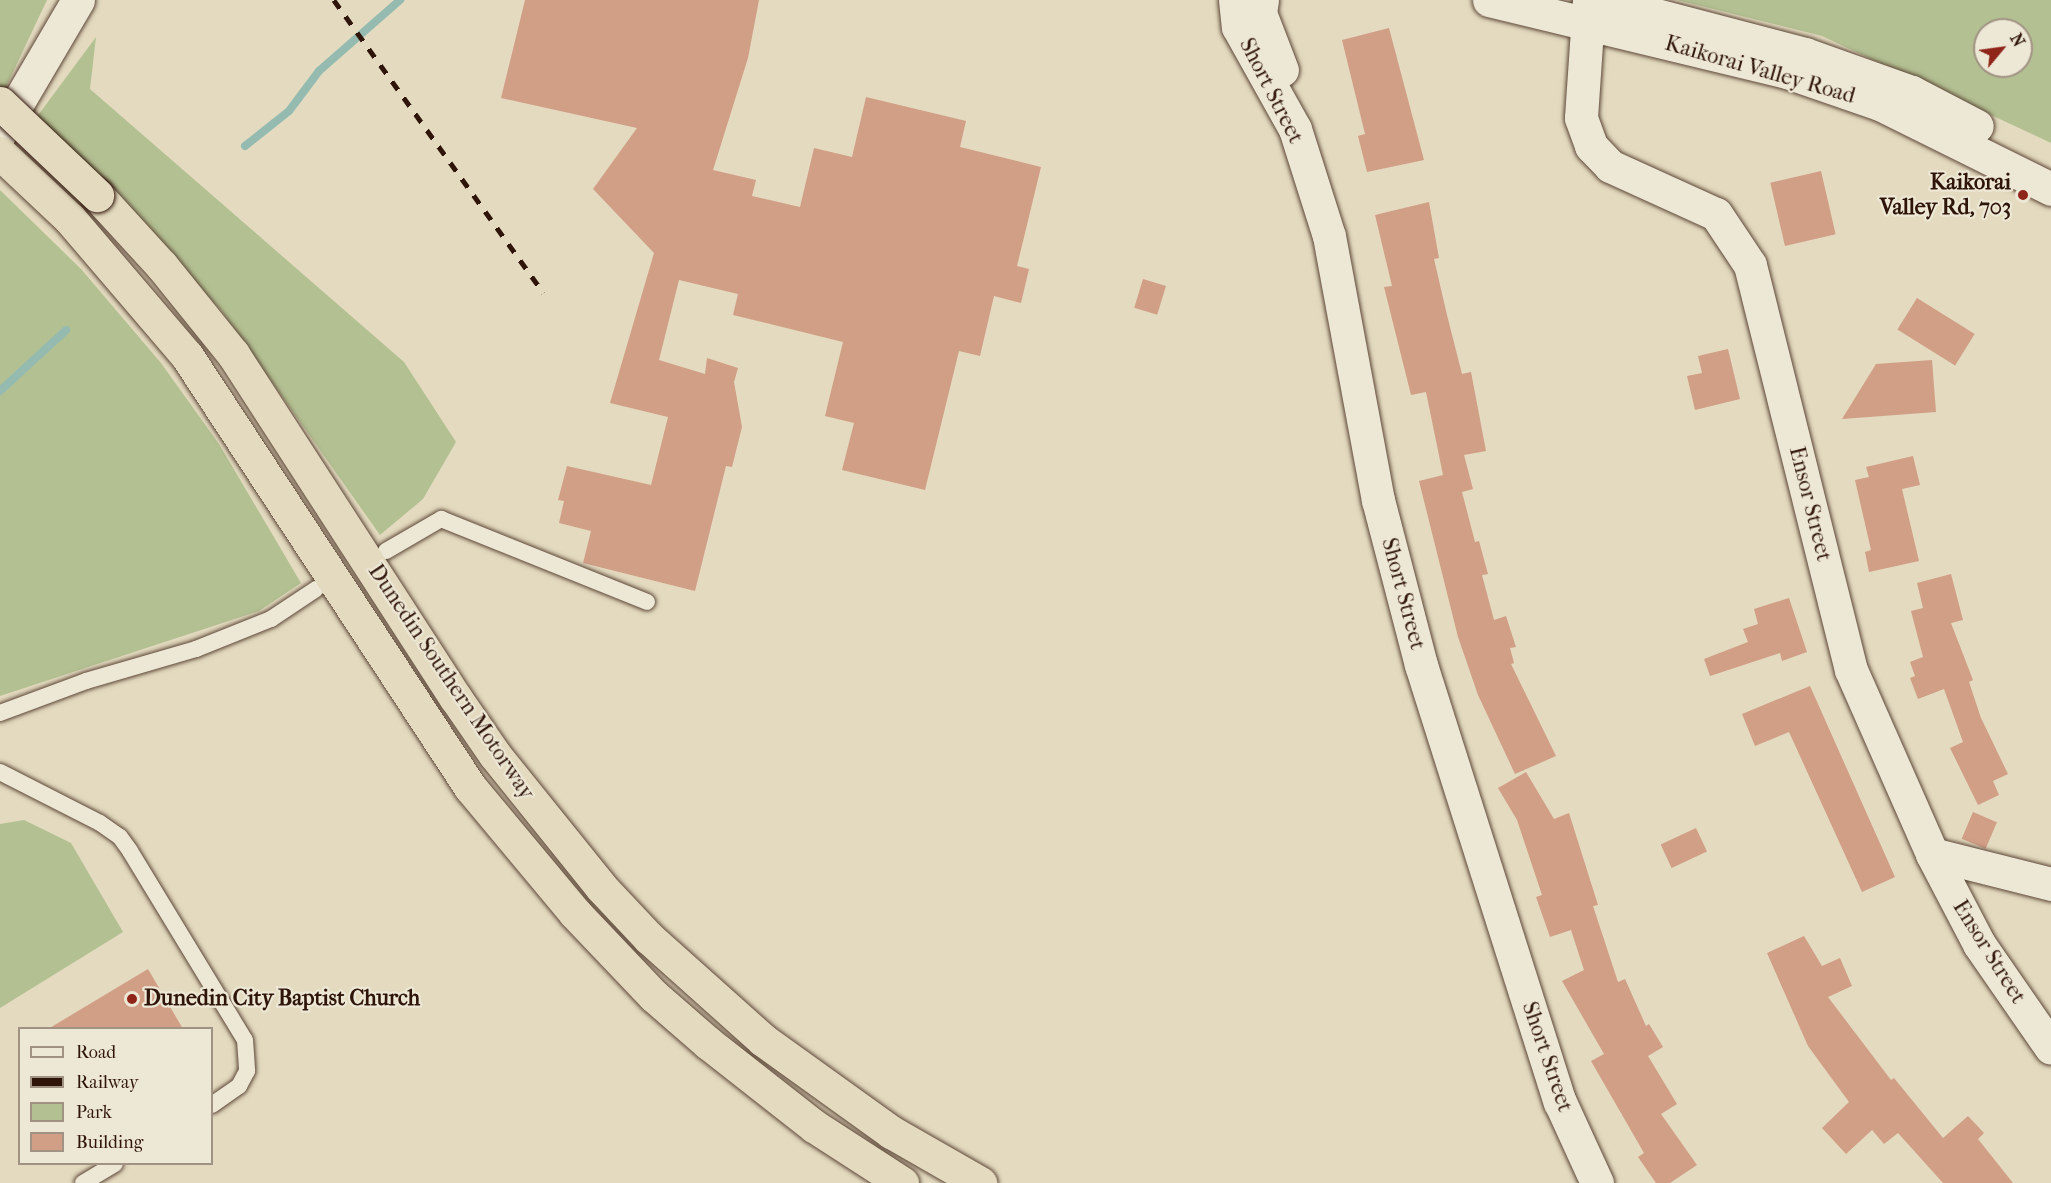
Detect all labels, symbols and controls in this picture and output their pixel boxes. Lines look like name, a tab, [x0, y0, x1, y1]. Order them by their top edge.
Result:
north arrow	[1973, 18, 2033, 78]
street label: Kaikorai Valley Road	[1662, 30, 1858, 110]
text: N	[2006, 30, 2029, 50]
street label: Short Street	[1233, 34, 1309, 148]
place label: Kaikorai Valley Rd, 703	[1880, 169, 2011, 220]
marker: Kaikorai Valley Rd, 703	[2016, 188, 2030, 202]
street label: Ensor Street	[1783, 444, 1837, 564]
street label: Short Street	[1375, 535, 1431, 653]
street label: Dunedin Southern Motorway	[362, 559, 540, 805]
street label: Ensor Street	[1947, 895, 2031, 1009]
place label: Dunedin City Baptist Church	[144, 986, 420, 1012]
marker: Dunedin City Baptist Church	[125, 992, 139, 1006]
street label: Short Street	[1516, 998, 1578, 1116]
legend	[18, 1027, 213, 1165]
text: Road	[76, 1042, 116, 1063]
text: Railway	[76, 1072, 139, 1093]
text: Park	[76, 1102, 112, 1123]
text: Building	[76, 1132, 143, 1153]

